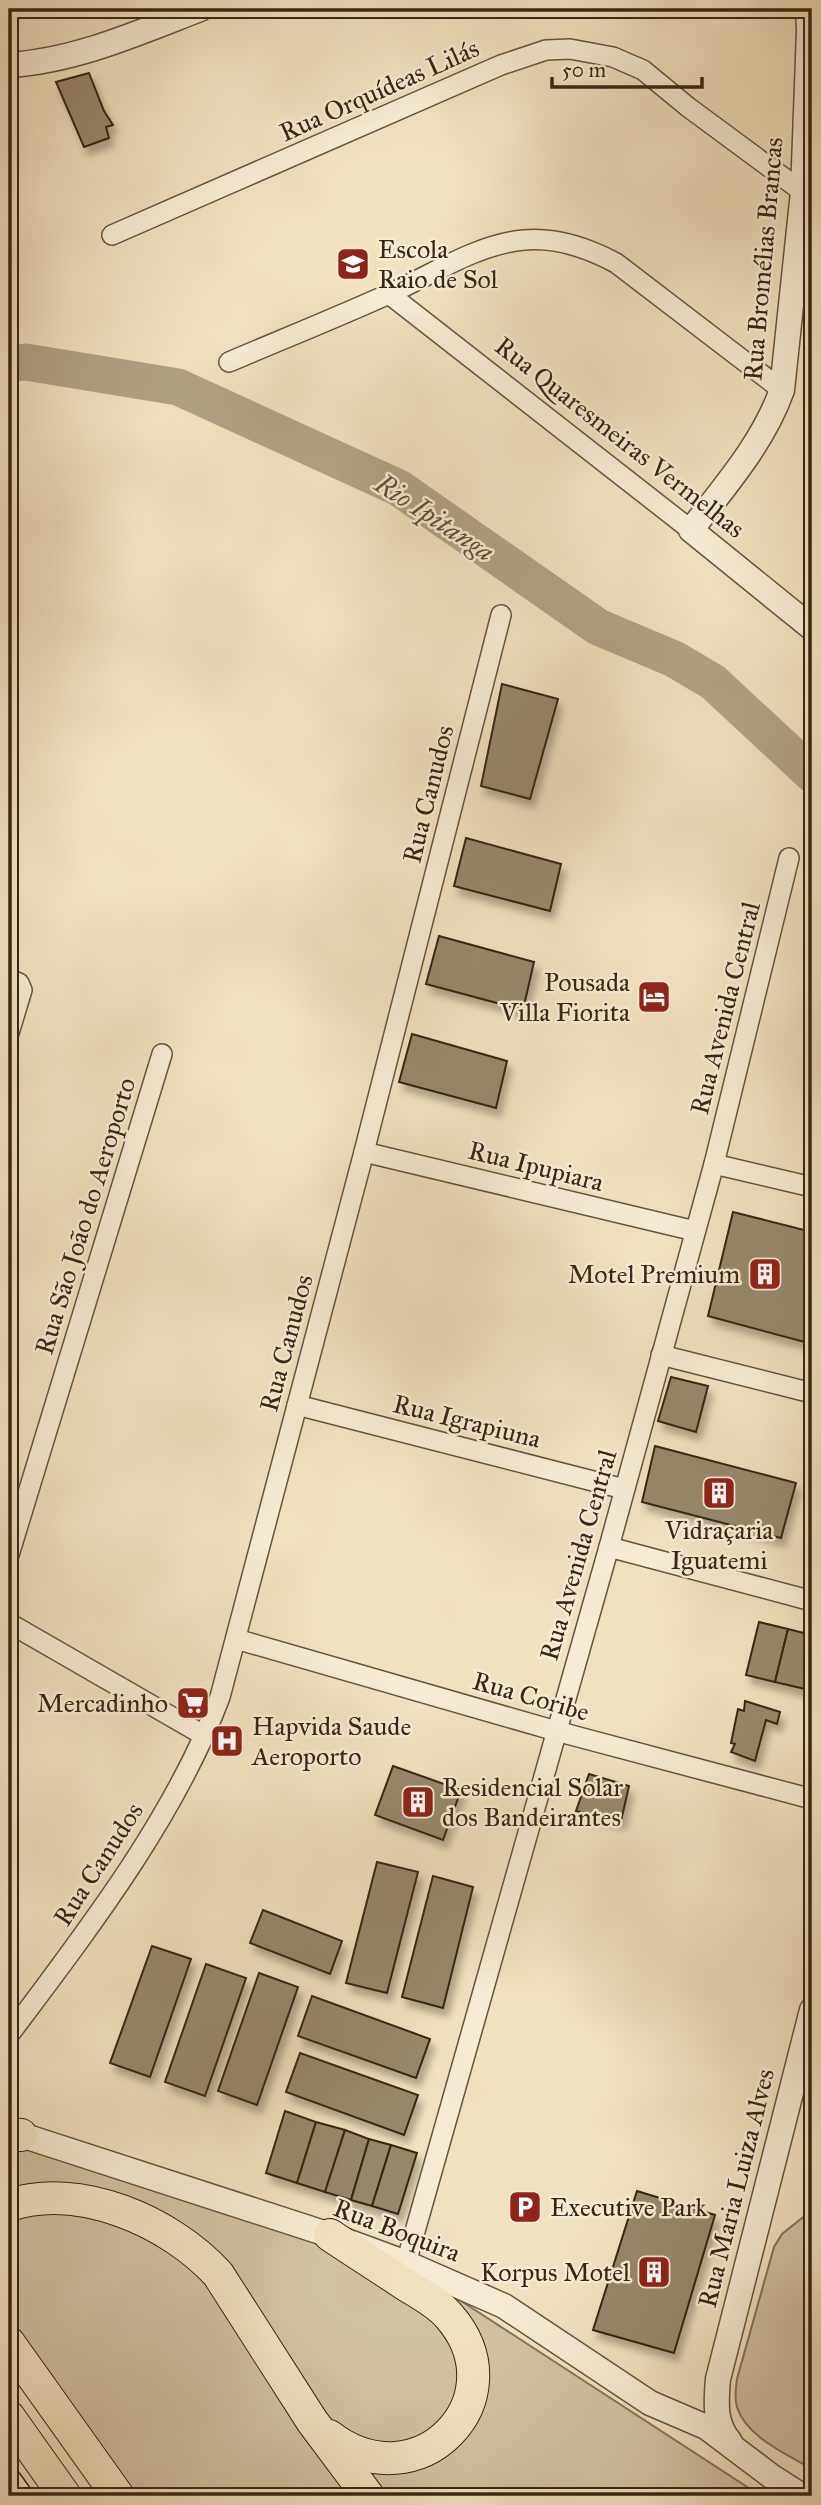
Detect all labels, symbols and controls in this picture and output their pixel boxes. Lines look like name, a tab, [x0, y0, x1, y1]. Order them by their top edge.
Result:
street label: Rua Orquídeas Lilás	[274, 32, 484, 148]
scale bar	[552, 46, 702, 90]
text: 50 m	[562, 57, 607, 83]
street label: Rua Bromélias Brancas	[736, 136, 790, 382]
place label: Escola Raio de Sol	[378, 233, 498, 295]
school or university icon: Escola Raio de Sol	[334, 245, 372, 283]
street label: Rua Quaresmeiras Vermelhas	[489, 329, 751, 545]
water label: Rio Ipitanga	[367, 465, 501, 569]
street label: Rua Canudos	[395, 722, 461, 866]
street label: Rua Avenida Central	[683, 898, 767, 1118]
place label: Pousada Villa Fiorita	[499, 966, 630, 1028]
hotel icon: Pousada Villa Fiorita	[635, 978, 673, 1016]
street label: Rua São João do Aeroporto	[28, 1074, 142, 1358]
street label: Rua Ipupiara	[465, 1134, 607, 1198]
building icon: Motel Premium	[746, 1255, 784, 1293]
place label: Motel Premium	[568, 1258, 740, 1290]
street label: Rua Canudos	[252, 1271, 320, 1415]
street label: Rua Igrapiuna	[390, 1387, 544, 1455]
street label: Rua Avenida Central	[533, 1446, 623, 1664]
building icon: Vidraçaria Iguatemi	[700, 1474, 738, 1512]
place label: Vidraçaria Iguatemi	[664, 1514, 773, 1576]
street label: Rua Coribe	[469, 1664, 593, 1728]
supermarket icon: Mercadinho	[174, 1684, 212, 1722]
place label: Mercadinho	[37, 1687, 168, 1719]
place label: Hapvida Saude Aeroporto	[251, 1710, 411, 1772]
hospital icon: Hapvida Saude Aeroporto	[208, 1722, 246, 1760]
place label: Residencial Solar dos Bandeirantes	[442, 1771, 623, 1833]
building icon: Residencial Solar dos Bandeirantes	[399, 1783, 437, 1821]
street label: Rua Canudos	[46, 1796, 150, 1932]
street label: Rua Maria Luiza Alves	[691, 2065, 781, 2311]
parking icon: Executive Park	[506, 2188, 544, 2226]
street label: Rua Boquira	[329, 2191, 465, 2269]
place label: Executive Park	[550, 2191, 708, 2223]
building icon: Korpus Motel	[635, 2253, 673, 2291]
place label: Korpus Motel	[480, 2256, 630, 2288]

